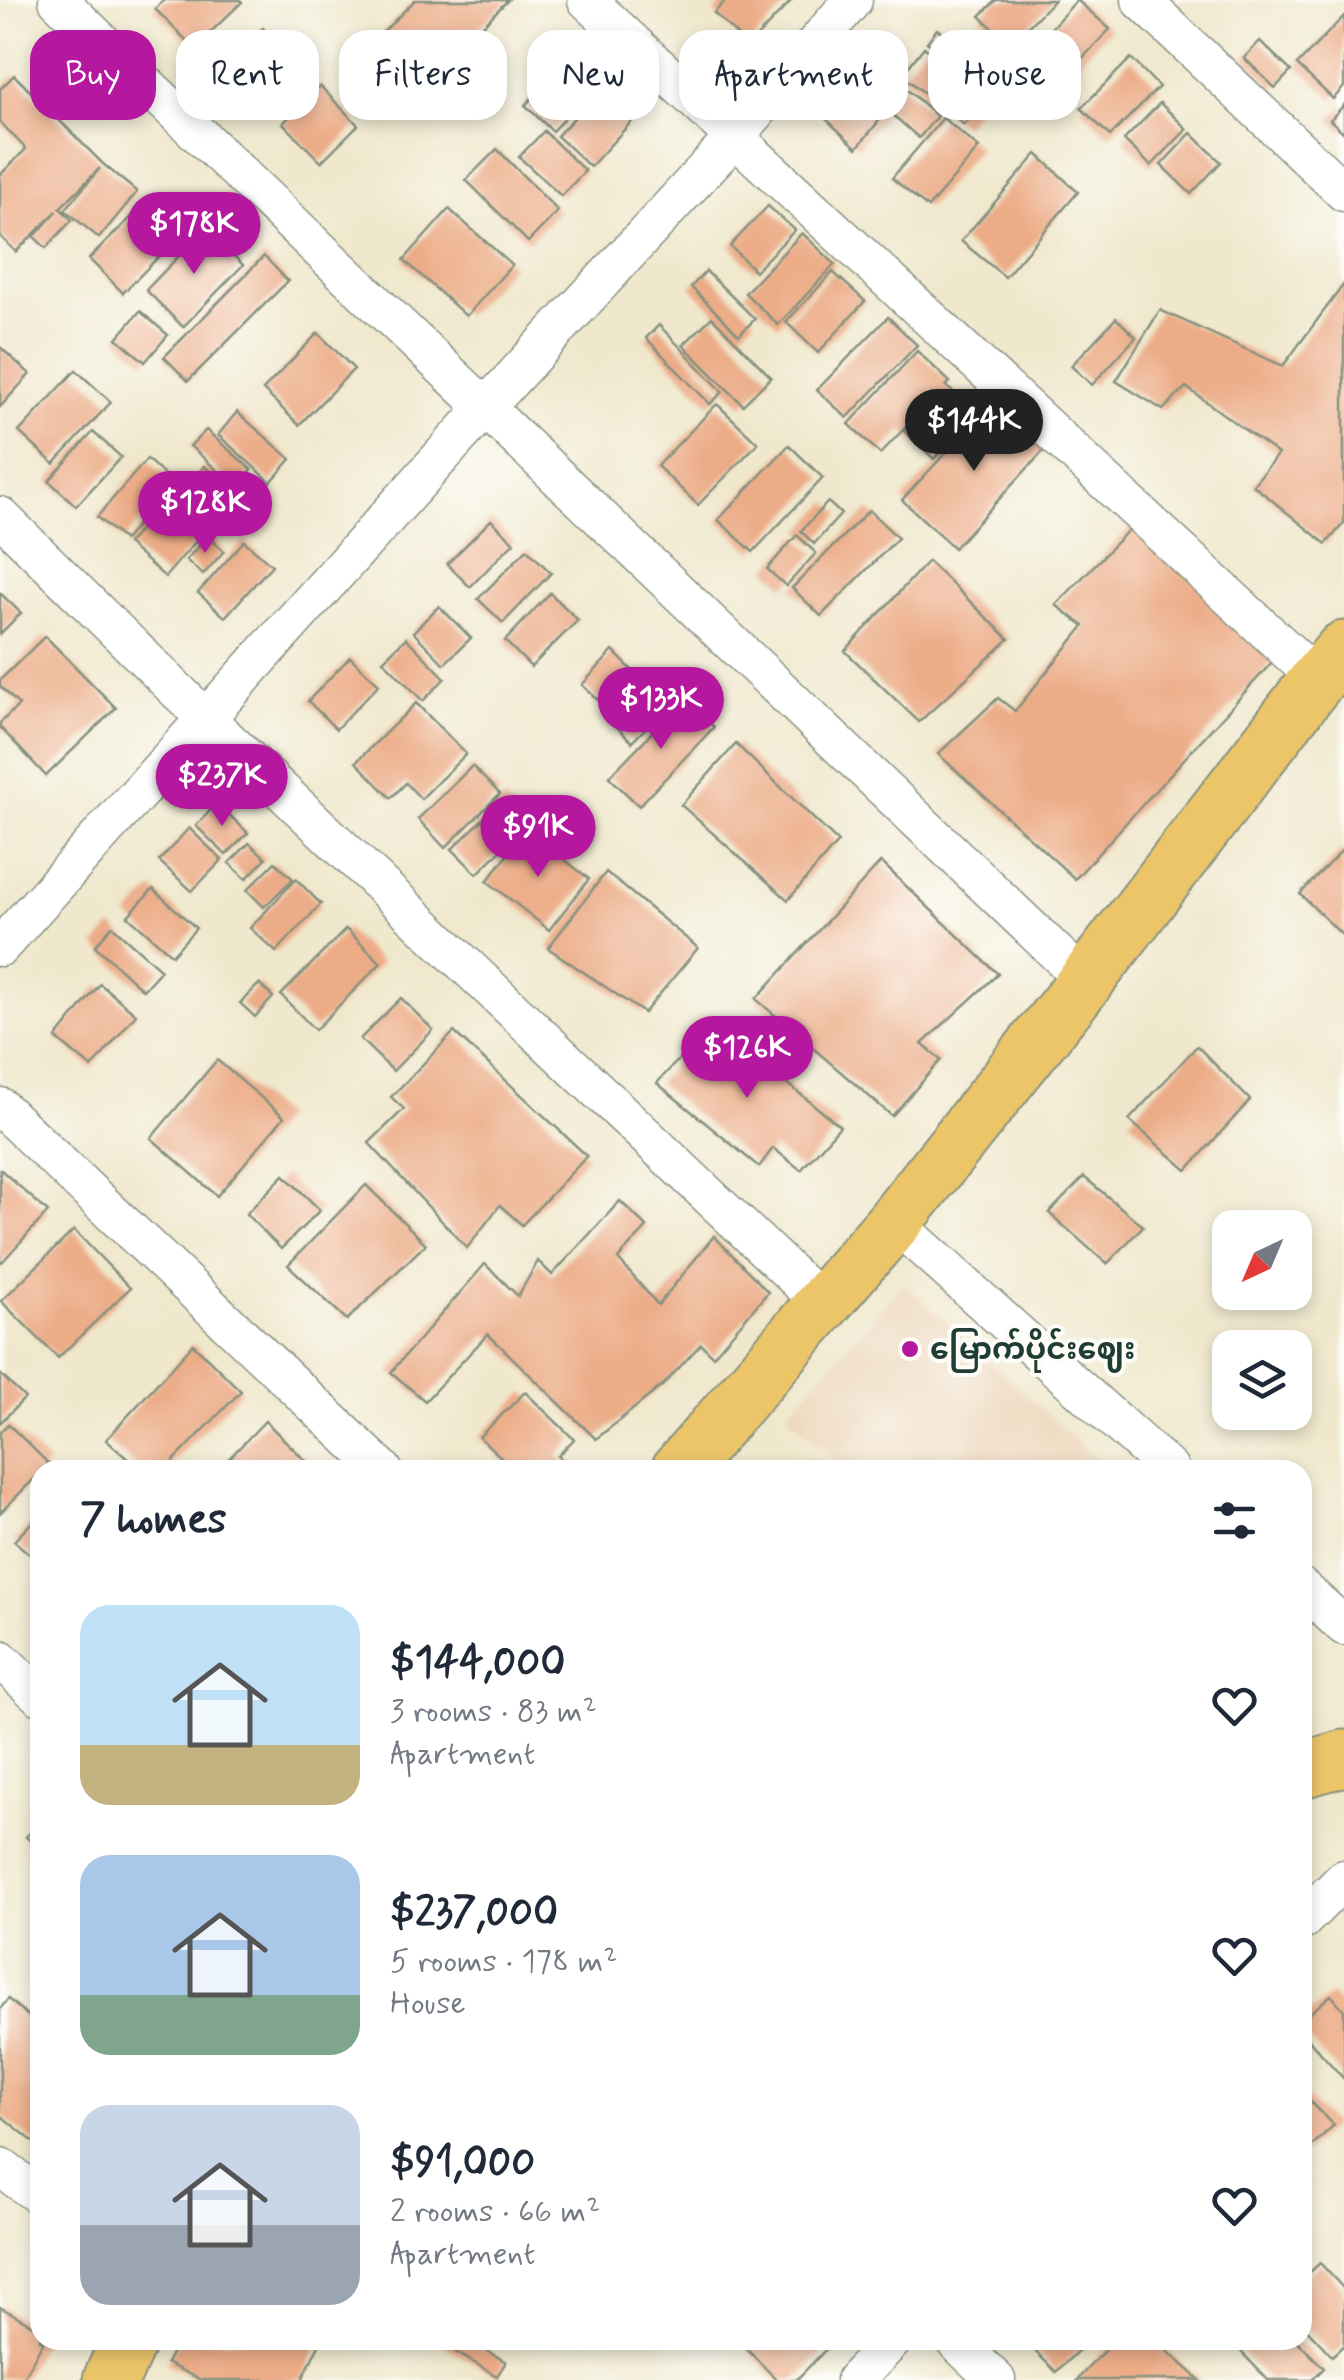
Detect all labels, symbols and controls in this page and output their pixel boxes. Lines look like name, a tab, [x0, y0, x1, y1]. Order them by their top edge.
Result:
chip: Buy	[30, 30, 156, 120]
chip: Rent	[176, 30, 319, 120]
chip: Filters	[339, 30, 507, 120]
chip: New	[527, 30, 659, 120]
chip: Apartment	[679, 30, 908, 120]
chip: House	[928, 30, 1081, 120]
pin: $178K	[124, 192, 264, 277]
text: $178K	[149, 203, 239, 245]
pin: $144K	[904, 389, 1044, 474]
text: $144K	[927, 400, 1021, 442]
pin: $128K	[135, 471, 275, 556]
text: $128K	[160, 482, 250, 524]
pin: $133K	[591, 667, 731, 752]
text: $133K	[620, 678, 702, 720]
pin: $237K	[152, 744, 292, 829]
text: $237K	[178, 755, 266, 797]
pin: $91K	[479, 795, 597, 880]
text: $91K	[503, 806, 573, 848]
pin: $126K	[677, 1016, 817, 1101]
text: $126K	[703, 1027, 791, 1069]
north arrow	[1212, 1210, 1312, 1310]
map controls	[1212, 1210, 1312, 1430]
place label: မြောက်ပိုင်းဈေး	[930, 1328, 1136, 1373]
button: layers	[1212, 1330, 1312, 1430]
marker: မြောက်ပိုင်းဈေး	[899, 1338, 921, 1360]
text: 7 homes	[80, 1493, 227, 1548]
icon: filters	[1207, 1493, 1262, 1548]
text: $144,000	[390, 1636, 566, 1691]
icon: home	[160, 1645, 280, 1765]
icon: heart	[1207, 1678, 1262, 1733]
text: 3 rooms · 83 m²	[390, 1691, 597, 1733]
text: Apartment	[390, 1733, 535, 1775]
text: $237,000	[390, 1886, 558, 1941]
icon: home	[160, 1895, 280, 2015]
icon: heart	[1207, 1928, 1262, 1983]
text: 5 rooms · 178 m²	[390, 1941, 617, 1983]
text: House	[390, 1983, 466, 2025]
text: $91,000	[390, 2136, 535, 2191]
icon: home	[160, 2145, 280, 2265]
icon: heart	[1207, 2178, 1262, 2233]
text: 2 rooms · 66 m²	[390, 2191, 600, 2233]
text: Apartment	[390, 2233, 535, 2275]

